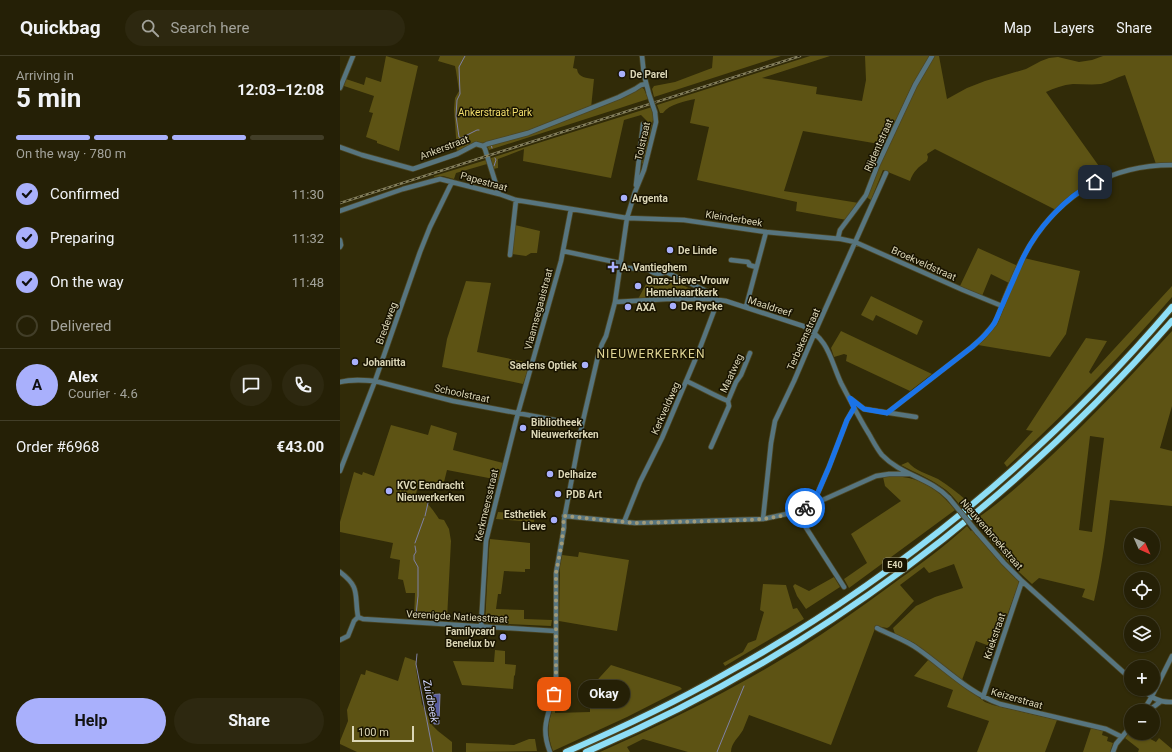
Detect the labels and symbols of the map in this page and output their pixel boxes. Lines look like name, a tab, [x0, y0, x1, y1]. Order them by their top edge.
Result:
marker: De Parel	[617, 69, 627, 79]
place label: De Parel	[630, 69, 668, 80]
park label: Ankerstraat Park	[458, 107, 533, 118]
street label: Rijdentstraat	[862, 117, 895, 173]
street label: Tolstraat	[633, 121, 652, 162]
street label: Ankerstraat	[418, 133, 470, 162]
pin	[1078, 165, 1112, 199]
street label: Papestraat	[459, 170, 509, 193]
marker: Argenta	[619, 193, 629, 203]
place label: Argenta	[632, 193, 668, 204]
street label: Kleinderbeek	[705, 209, 764, 229]
street label: Broekveldstraat	[890, 244, 958, 283]
marker: De Linde	[665, 245, 675, 255]
place label: De Linde	[678, 245, 718, 256]
marker: A. Vantieghem	[608, 262, 618, 272]
place label: A. Vantieghem	[621, 262, 688, 273]
street label: Vlaamsegaaistraat	[522, 267, 555, 351]
place label: Onze-Lieve-Vrouw Hemelvaartkerk	[646, 275, 730, 298]
marker: Onze-Lieve-Vrouw Hemelvaartkerk	[633, 281, 643, 291]
street label: Maaldreef	[747, 294, 793, 319]
street label: Bredeweg	[374, 301, 399, 346]
marker: De Rycke	[668, 301, 678, 311]
place label: De Rycke	[681, 301, 723, 312]
marker: AXA	[623, 302, 633, 312]
place label: AXA	[636, 302, 656, 313]
street label: Terbekenstraat	[785, 307, 822, 372]
district label: NIEUWERKERKEN	[597, 347, 705, 361]
street label: Maatweg	[718, 352, 745, 394]
marker: Johanitta	[350, 357, 360, 367]
place label: Johanitta	[363, 357, 406, 368]
place label: Saelens Optiek	[510, 360, 578, 371]
marker: Saelens Optiek	[580, 360, 590, 370]
street label: Kerkveldweg	[649, 380, 682, 436]
street label: Schoolstraat	[433, 382, 491, 405]
place label: Bibliotheek Nieuwerkerken	[531, 417, 599, 440]
marker: Bibliotheek Nieuwerkerken	[518, 423, 528, 433]
street label: Kerkmeersstraat	[473, 468, 500, 542]
marker: Delhaize	[545, 469, 555, 479]
place label: Delhaize	[558, 469, 597, 480]
place label: KVC Eendracht Nieuwerkerken	[397, 480, 465, 503]
marker: KVC Eendracht Nieuwerkerken	[384, 486, 394, 496]
courier	[785, 488, 825, 528]
marker: PDB Art	[553, 489, 563, 499]
place label: PDB Art	[566, 489, 602, 500]
street label: Nieuwenbroekstraat	[958, 497, 1025, 572]
place label: Esthetiek Lieve	[504, 509, 547, 532]
marker: Esthetiek Lieve	[549, 515, 559, 525]
north arrow	[1124, 528, 1160, 564]
road number: E40	[883, 558, 907, 572]
street label: Verenigde Natiesstraat	[406, 608, 508, 625]
street label: Kriekstraat	[981, 612, 1008, 661]
place label: Familycard Benelux bv	[446, 626, 495, 649]
marker: Familycard Benelux bv	[498, 632, 508, 642]
pin	[537, 677, 571, 711]
water label: Zuidbeek	[420, 678, 441, 724]
callout: Okay	[578, 680, 630, 708]
street label: Keizerstraat	[990, 686, 1044, 711]
scale bar	[352, 724, 414, 743]

